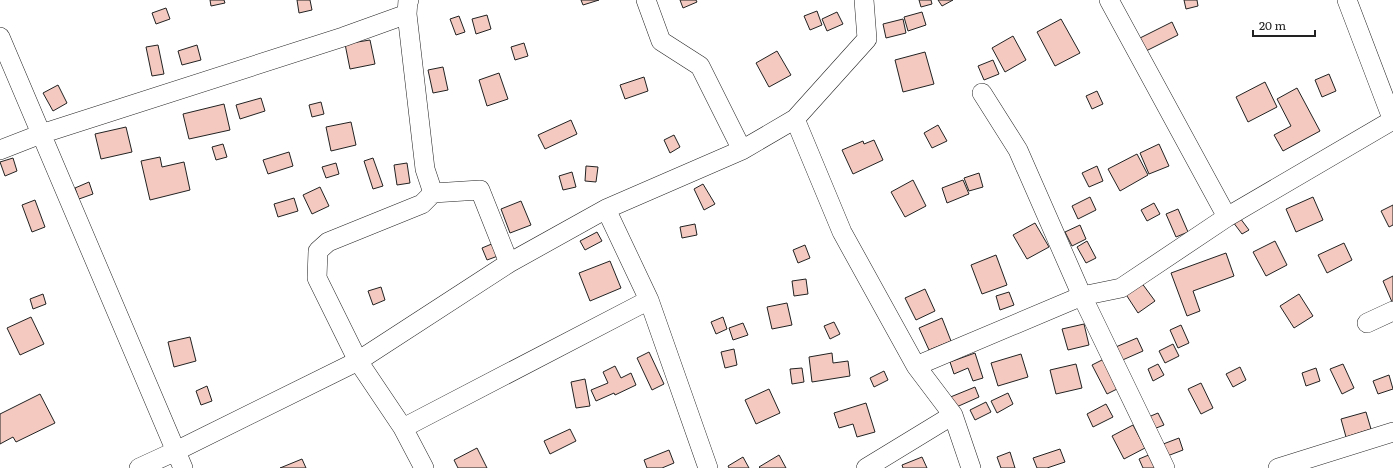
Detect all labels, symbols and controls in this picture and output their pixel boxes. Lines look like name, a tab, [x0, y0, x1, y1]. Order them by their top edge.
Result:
scale bar	[1253, 12, 1315, 38]
text: 20 m	[1259, 16, 1286, 34]

